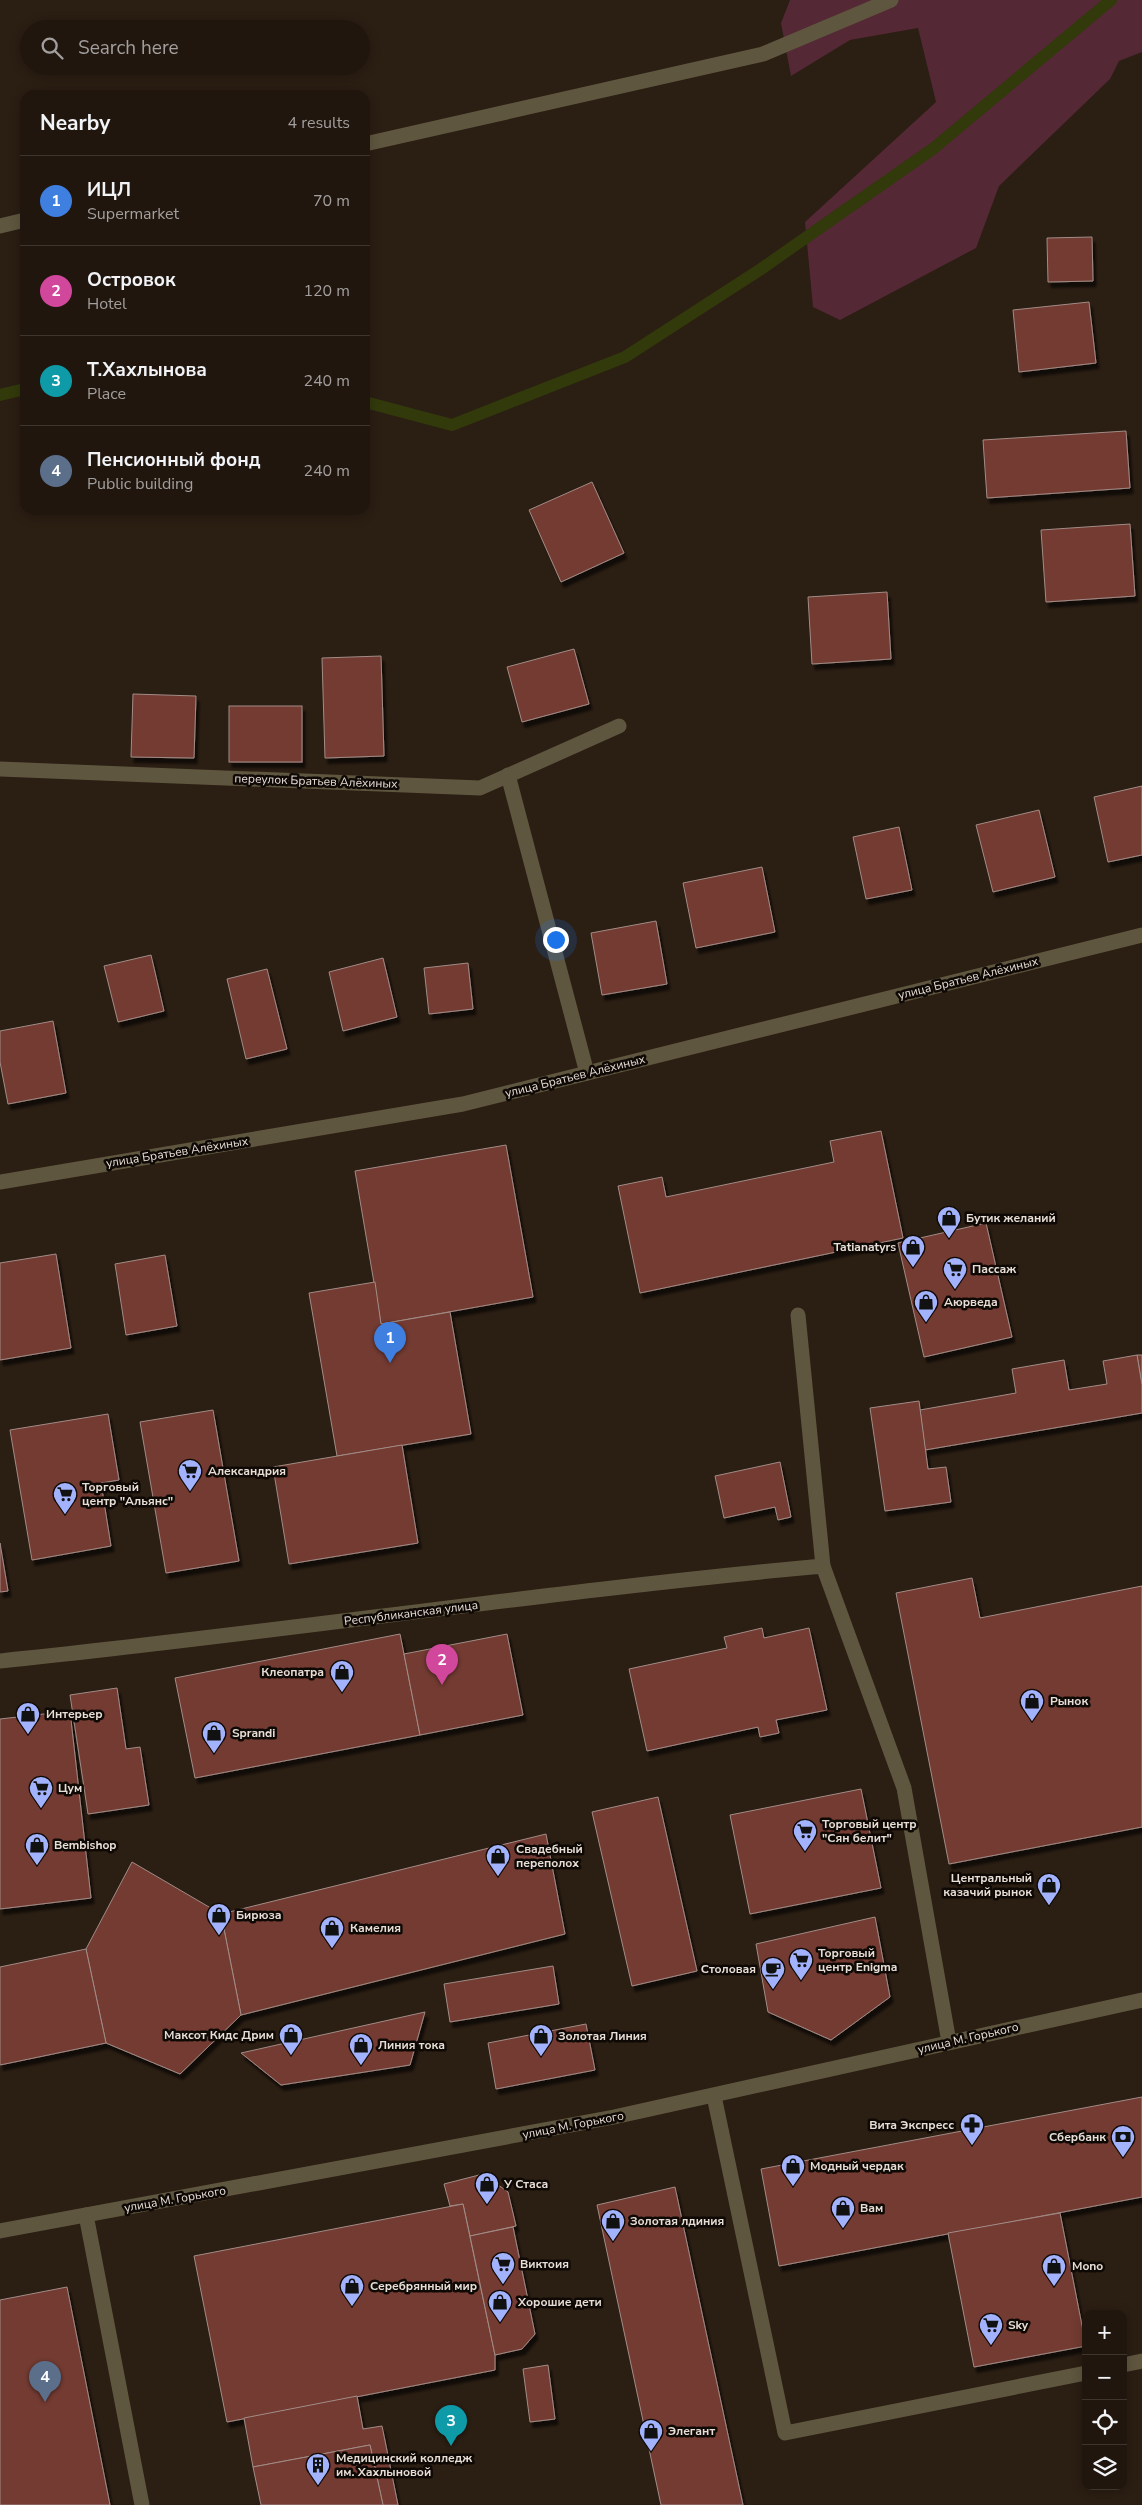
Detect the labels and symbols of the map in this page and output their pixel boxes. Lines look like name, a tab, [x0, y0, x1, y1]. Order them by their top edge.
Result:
street label: переулок Братьев Алёхиных	[234, 770, 398, 792]
your location	[543, 927, 569, 953]
street label: улица Братьев Алёхиных	[896, 953, 1040, 1003]
street label: улица Братьев Алёхиных	[503, 1051, 647, 1101]
street label: улица Братьев Алёхиных	[105, 1133, 250, 1171]
shop icon: Бутик желаний	[936, 1205, 962, 1239]
place label: Бутик желаний	[966, 1210, 1056, 1226]
shop icon: Tatianatyrs	[900, 1234, 926, 1268]
place label: Tatianatyrs	[834, 1239, 896, 1255]
supermarket icon: Пассаж	[942, 1256, 968, 1290]
place label: Пассаж	[972, 1261, 1016, 1277]
shop icon: Аюрведа	[913, 1289, 939, 1323]
place label: Аюрведа	[944, 1294, 998, 1310]
pin: 1	[374, 1322, 406, 1363]
supermarket icon: Александрия	[177, 1458, 203, 1492]
place label: Александрия	[208, 1463, 286, 1479]
place label: Торговый центр "Альянс"	[82, 1479, 173, 1509]
supermarket icon: Торговый центр "Альянс"	[52, 1481, 78, 1515]
street label: Республиканская улица	[343, 1597, 479, 1629]
pin: 2	[426, 1644, 458, 1685]
shop icon: Клеопатра	[329, 1659, 355, 1693]
place label: Клеопатра	[261, 1664, 324, 1680]
shop icon: Рынок	[1019, 1688, 1045, 1722]
place label: Рынок	[1050, 1693, 1088, 1709]
shop icon: Интерьер	[15, 1701, 41, 1735]
place label: Интерьер	[46, 1706, 103, 1722]
shop icon: Sprandi	[201, 1720, 227, 1754]
place label: Sprandi	[232, 1725, 275, 1741]
supermarket icon: Цум	[28, 1775, 54, 1809]
place label: Цум	[58, 1780, 82, 1796]
place label: Торговый центр "Сян белит"	[822, 1816, 917, 1846]
supermarket icon: Торговый центр "Сян белит"	[792, 1818, 818, 1852]
shop icon: Bembishop	[24, 1832, 50, 1866]
place label: Bembishop	[54, 1837, 117, 1853]
place label: Свадебный переполох	[516, 1841, 583, 1871]
shop icon: Свадебный переполох	[485, 1843, 511, 1877]
place label: Центральный казачий рынок	[943, 1870, 1032, 1900]
shop icon: Центральный казачий рынок	[1036, 1872, 1062, 1906]
shop icon: Бирюза	[206, 1902, 232, 1936]
place label: Бирюза	[236, 1907, 281, 1923]
shop icon: Камелия	[319, 1915, 345, 1949]
place label: Камелия	[350, 1920, 401, 1936]
place label: Торговый центр Enigma	[818, 1945, 897, 1975]
supermarket icon: Торговый центр Enigma	[788, 1947, 814, 1981]
cafe icon: Столовая	[760, 1956, 786, 1990]
place label: Столовая	[701, 1961, 756, 1977]
street label: улица М. Горького	[916, 2019, 1020, 2057]
shop icon: Максот Кидс Дрим	[278, 2022, 304, 2056]
shop icon: Золотая Линия	[528, 2023, 554, 2057]
place label: Максот Кидс Дрим	[164, 2027, 274, 2043]
place label: Золотая Линия	[558, 2028, 647, 2044]
shop icon: Линия тока	[348, 2032, 374, 2066]
place label: Линия тока	[378, 2037, 445, 2053]
street label: улица М. Горького	[521, 2107, 625, 2143]
pharmacy icon: Вита Экспресс	[959, 2112, 985, 2146]
place label: Вита Экспресс	[869, 2117, 954, 2133]
bank icon: Сбербанк	[1110, 2124, 1136, 2158]
place label: Сбербанк	[1049, 2129, 1106, 2145]
shop icon: Модный чердак	[780, 2153, 806, 2187]
place label: Модный чердак	[810, 2158, 904, 2174]
shop icon: У Стаса	[474, 2171, 500, 2205]
place label: У Стаса	[503, 2176, 548, 2192]
street label: улица М. Горького	[123, 2182, 227, 2216]
shop icon: Вам	[830, 2195, 856, 2229]
place label: Вам	[860, 2200, 883, 2216]
shop icon: Золотая лдиния	[600, 2208, 626, 2242]
place label: Золотая лдиния	[630, 2213, 724, 2229]
supermarket icon: Виктоия	[490, 2251, 516, 2285]
shop icon: Mono	[1041, 2253, 1067, 2287]
place label: Виктоия	[520, 2256, 569, 2272]
place label: Mono	[1072, 2258, 1103, 2274]
shop icon: Серебрянный мир	[339, 2273, 365, 2307]
place label: Серебрянный мир	[370, 2278, 477, 2294]
shop icon: Хорошие дети	[487, 2289, 513, 2323]
place label: Хорошие дети	[517, 2294, 602, 2310]
supermarket icon: Sky	[978, 2312, 1004, 2346]
place label: Sky	[1008, 2317, 1029, 2333]
pin: 4	[29, 2361, 61, 2402]
pin: 3	[435, 2405, 467, 2446]
shop icon: Элегант	[638, 2418, 664, 2452]
place label: Элегант	[668, 2423, 715, 2439]
place label: Медицинский колледж им. Хахлыновой	[336, 2450, 472, 2480]
building icon: Медицинский колледж им. Хахлыновой	[305, 2452, 331, 2486]

